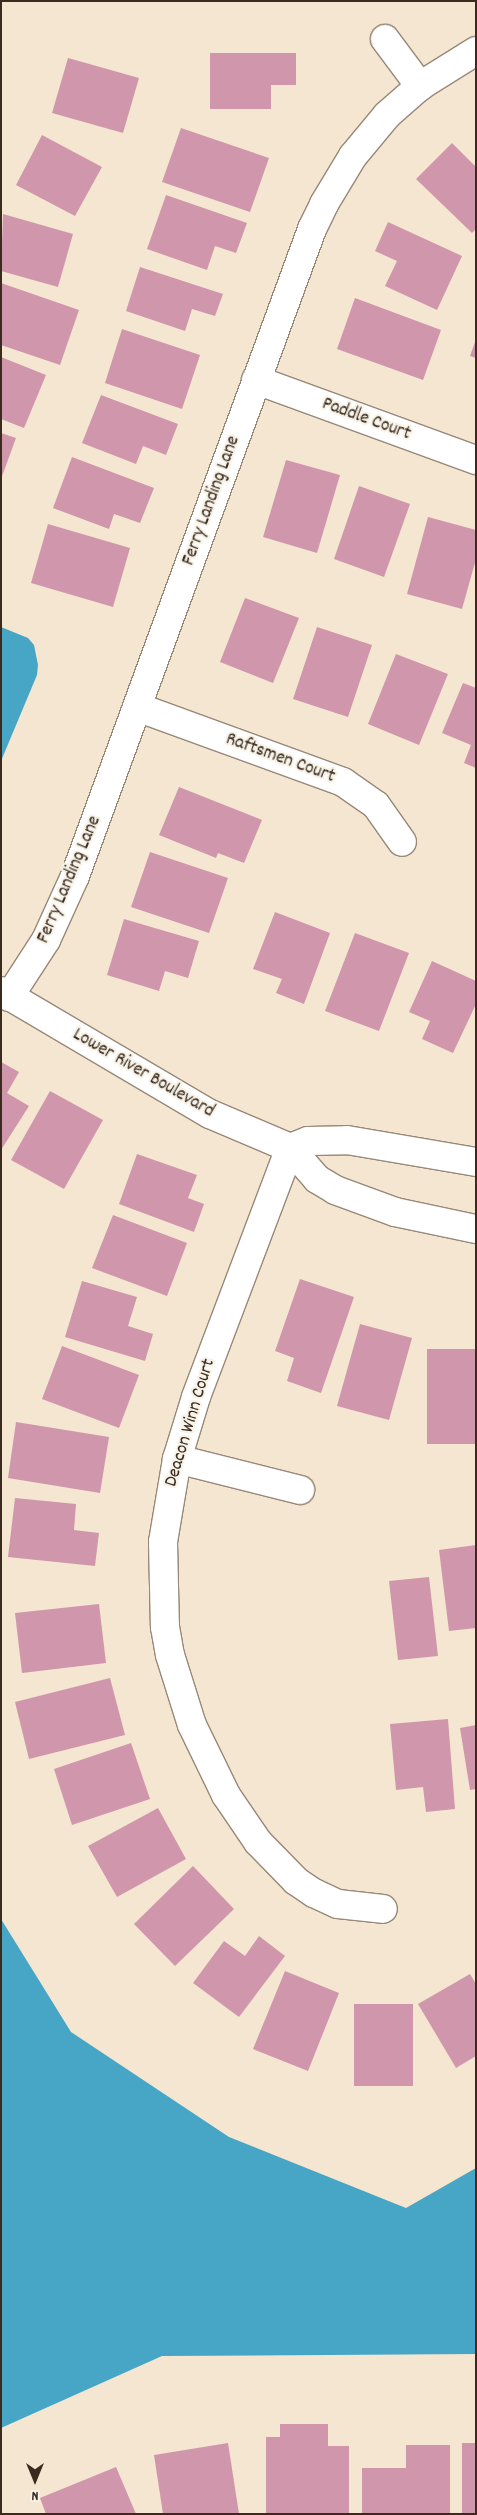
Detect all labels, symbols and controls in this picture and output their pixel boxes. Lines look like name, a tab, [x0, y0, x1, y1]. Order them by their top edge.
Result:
street label: Paddle Court	[319, 393, 413, 447]
street label: Ferry Landing Lane	[178, 433, 246, 569]
street label: Raftsmen Court	[222, 729, 338, 789]
street label: Ferry Landing Lane	[33, 813, 107, 947]
street label: Lower River Boulevard	[68, 1024, 218, 1124]
street label: Deacon Winn Court	[161, 1356, 221, 1490]
north arrow	[10, 2455, 60, 2505]
text: N	[32, 2485, 38, 2505]

